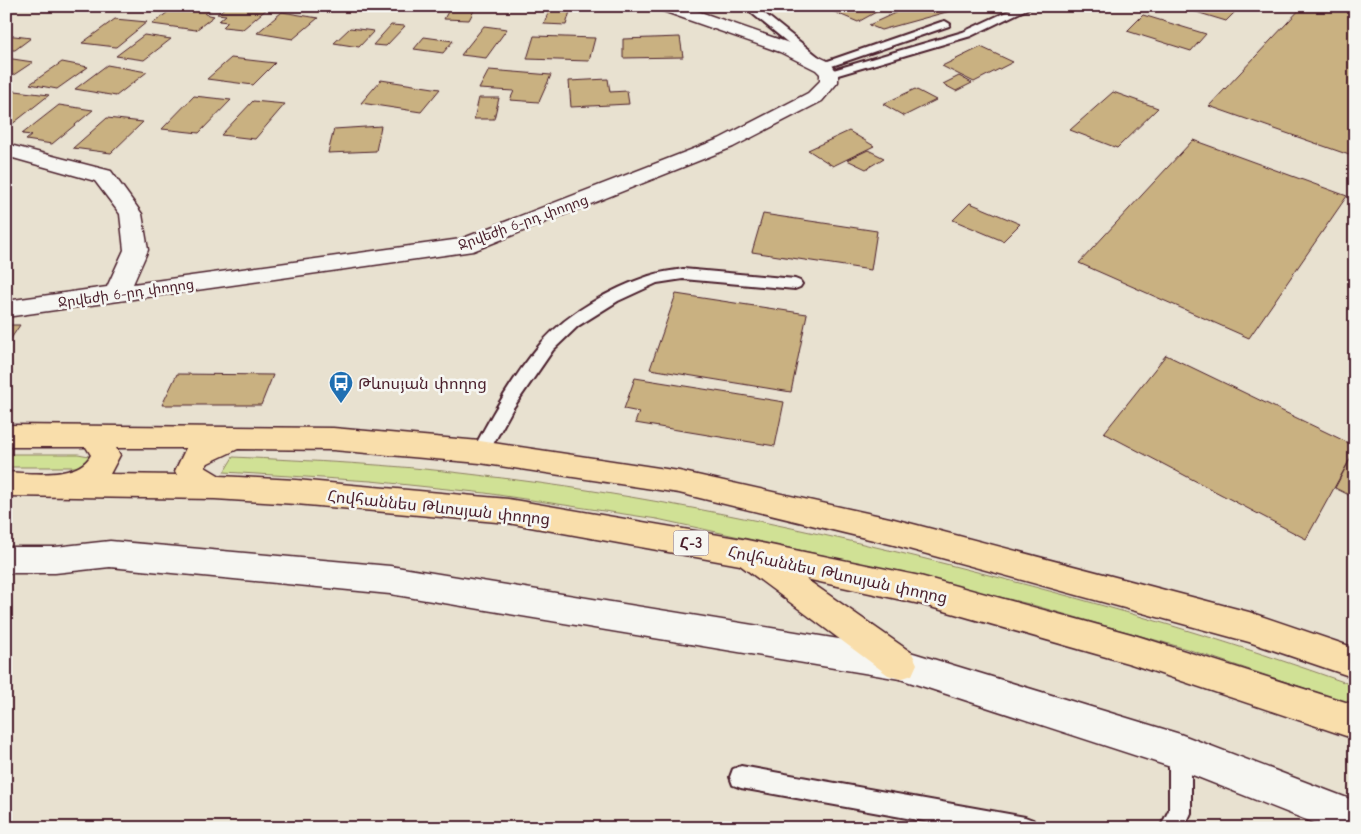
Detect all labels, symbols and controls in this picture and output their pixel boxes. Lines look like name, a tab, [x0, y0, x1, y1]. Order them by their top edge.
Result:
street label: Ջրվեժի 6-րդ փողոց	[456, 191, 590, 254]
street label: Ջրվեժի 6-րդ փողոց	[57, 276, 195, 311]
bus stop icon: Թևոսյան փողոց	[328, 370, 354, 404]
place label: Թևոսյան փողոց	[358, 375, 487, 393]
street label: Հովհաննես Թևոսյան փողոց	[327, 487, 551, 529]
road number: Հ-3	[674, 530, 708, 556]
street label: Հովհաննես Թևոսյան փողոց	[726, 543, 949, 607]

